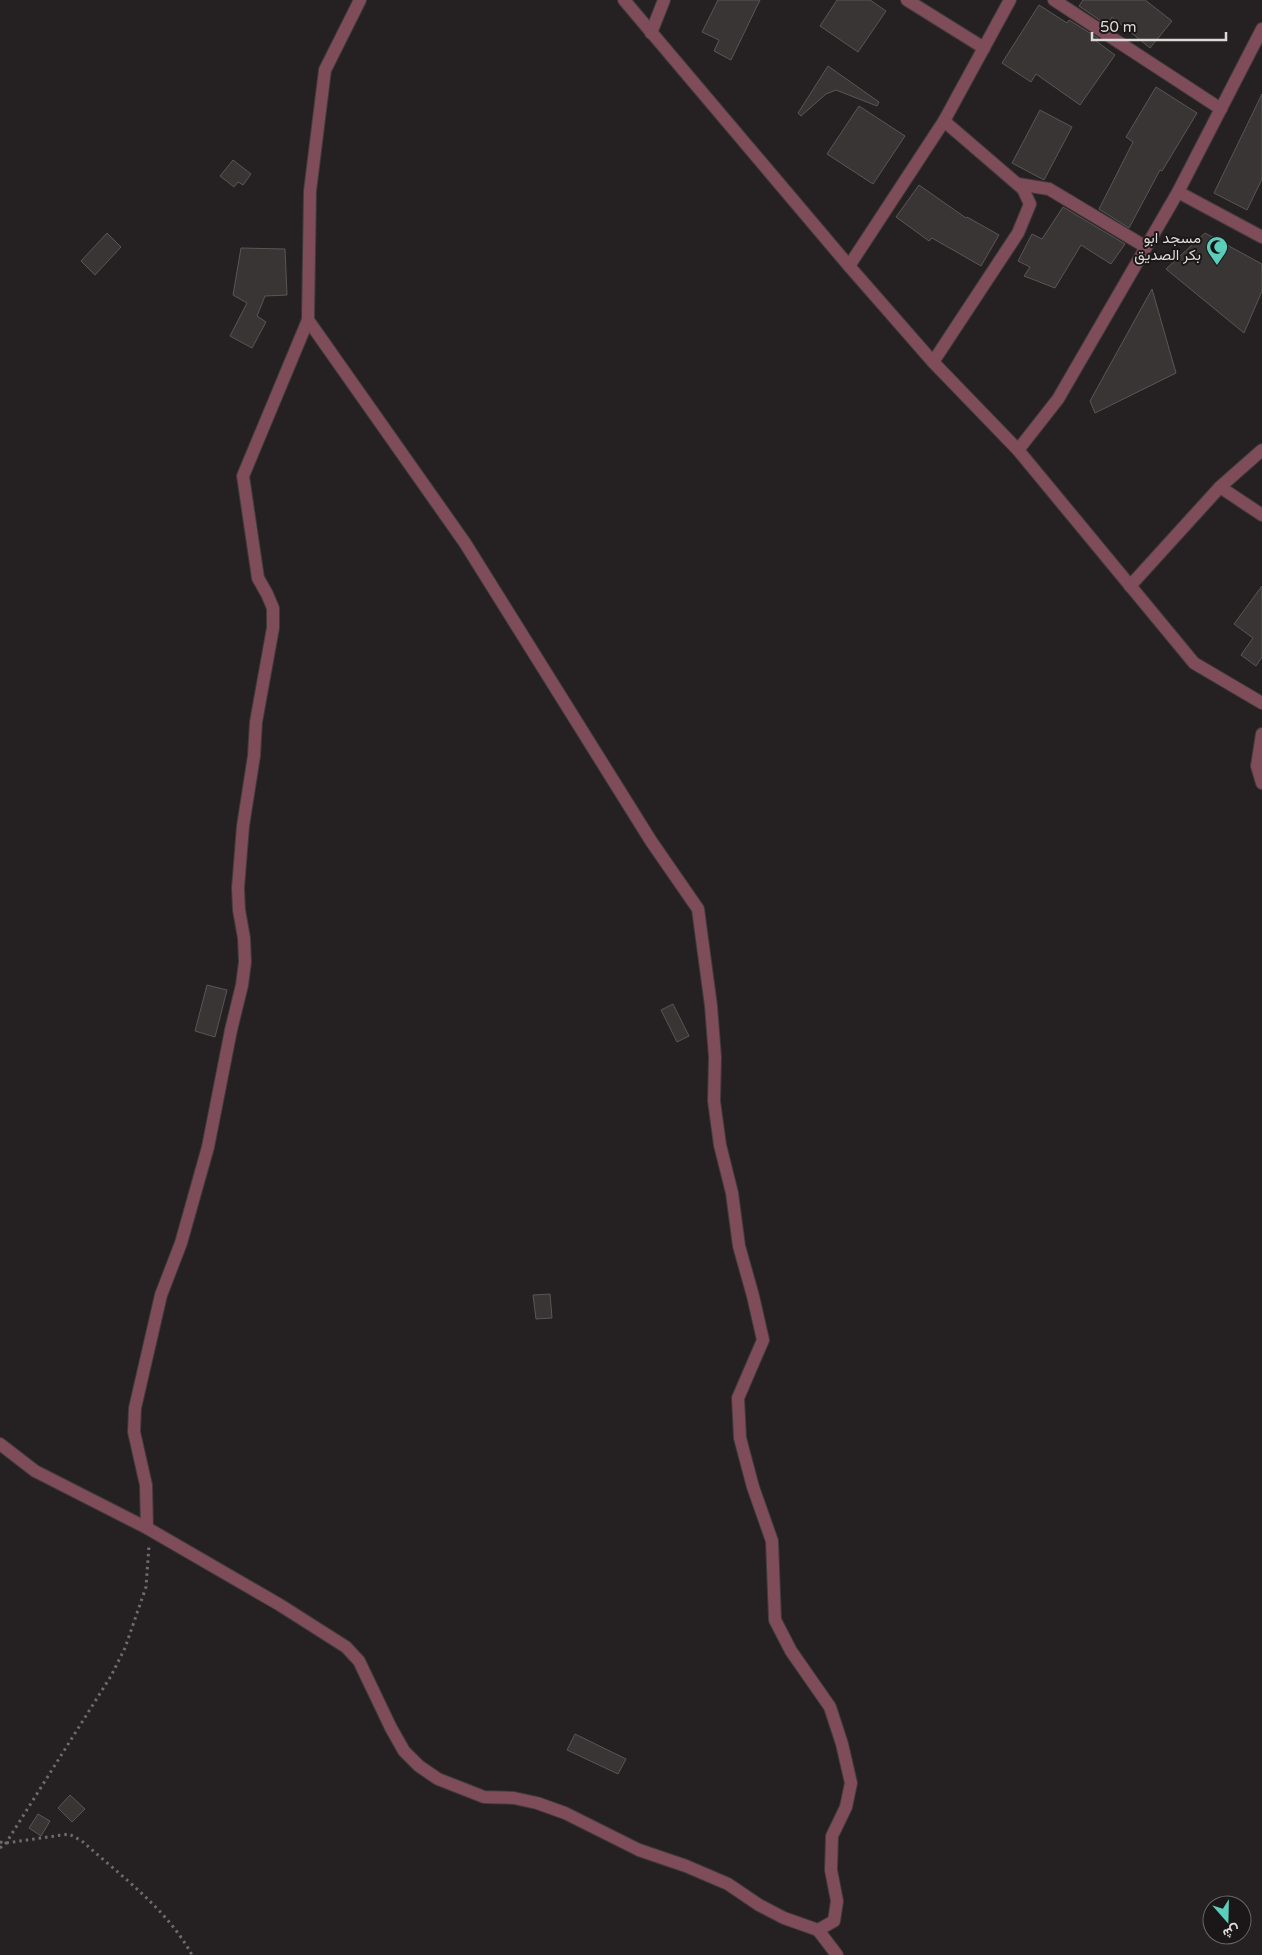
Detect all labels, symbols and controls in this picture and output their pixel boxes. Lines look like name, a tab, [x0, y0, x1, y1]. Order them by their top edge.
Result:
scale bar	[1092, 10, 1226, 42]
text: 50 m	[1100, 18, 1137, 36]
place label: مسجد ابو بكر الصديق	[1134, 229, 1201, 265]
mosque icon: مسجد ابو بكر الصديق	[1205, 235, 1229, 266]
north arrow	[1202, 1895, 1252, 1945]
text: ش	[1220, 1921, 1242, 1943]

